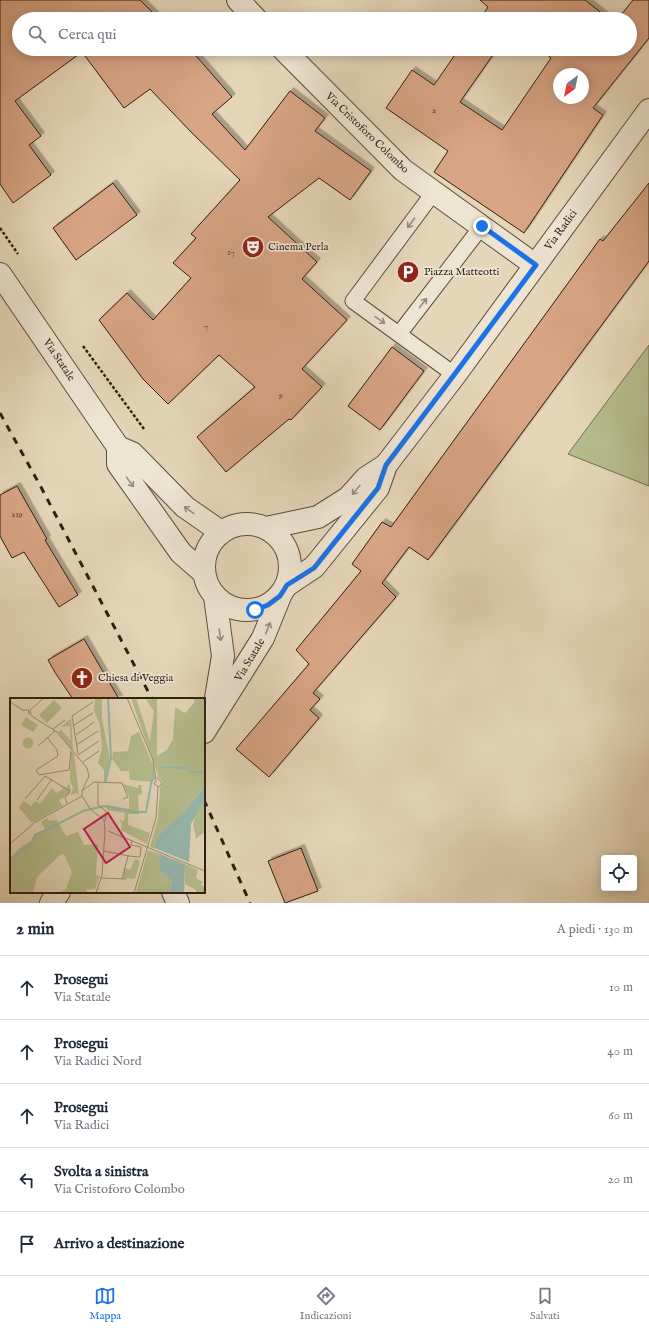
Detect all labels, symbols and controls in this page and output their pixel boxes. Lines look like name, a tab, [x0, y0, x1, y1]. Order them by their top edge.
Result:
search box	[12, 12, 637, 56]
icon: search	[26, 23, 48, 45]
text: Cerca qui	[58, 25, 117, 44]
north arrow	[553, 68, 589, 104]
street label: Via Cristoforo Colombo	[322, 89, 412, 177]
house number: 2	[432, 105, 436, 116]
street label: Via Radici	[541, 207, 580, 254]
route end	[473, 217, 491, 235]
one-way arrow	[407, 218, 415, 229]
theatre icon: Cinema Perla	[240, 234, 266, 260]
place label: Cinema Perla	[268, 240, 329, 254]
house number: 17	[227, 247, 235, 258]
parking icon: Piazza Matteotti	[395, 259, 421, 285]
place label: Piazza Matteotti	[424, 265, 500, 279]
one-way arrow	[419, 298, 427, 309]
one-way arrow	[374, 316, 385, 324]
house number: 7	[204, 321, 208, 332]
street label: Via Statale	[39, 335, 78, 384]
house number: 9	[278, 390, 283, 401]
one-way arrow	[126, 476, 134, 487]
one-way arrow	[351, 484, 360, 495]
one-way arrow	[184, 506, 195, 514]
house number: 219	[11, 509, 23, 520]
route start	[246, 601, 264, 619]
one-way arrow	[264, 622, 272, 634]
one-way arrow	[216, 628, 224, 641]
street label: Via Statale	[231, 636, 268, 685]
church icon: Chiesa di Veggia	[69, 665, 95, 691]
place label: Chiesa di Veggia	[98, 671, 173, 685]
inset map	[10, 698, 205, 893]
map controls	[601, 855, 637, 891]
button: locate	[601, 855, 637, 891]
text: 2 min	[16, 919, 54, 940]
text: A piedi · 130 m	[557, 921, 633, 938]
text: Prosegui	[54, 970, 108, 989]
icon: ahead	[16, 977, 38, 999]
text: 10 m	[609, 979, 633, 996]
text: Via Statale	[54, 989, 111, 1006]
text: Prosegui	[54, 1034, 108, 1053]
icon: ahead	[16, 1041, 38, 1063]
text: 40 m	[607, 1043, 633, 1060]
text: Via Radici Nord	[54, 1053, 142, 1070]
text: Prosegui	[54, 1098, 108, 1117]
icon: ahead	[16, 1105, 38, 1127]
text: 60 m	[608, 1107, 633, 1124]
text: Via Radici	[54, 1117, 109, 1134]
text: Svolta a sinistra	[54, 1162, 149, 1181]
icon: left	[16, 1169, 38, 1191]
text: 20 m	[608, 1171, 633, 1188]
text: Via Cristoforo Colombo	[54, 1181, 185, 1198]
icon: arrive	[16, 1233, 38, 1255]
text: Arrivo a destinazione	[54, 1234, 184, 1253]
tab: Mappa	[89, 1285, 121, 1323]
tab: Indicazioni	[300, 1285, 351, 1323]
tab: Salvati	[530, 1285, 560, 1323]

